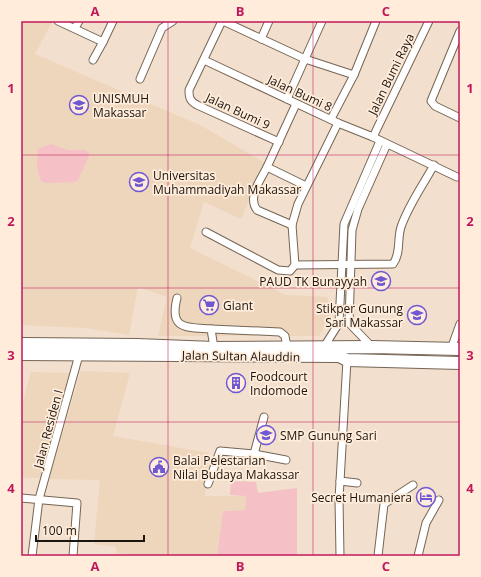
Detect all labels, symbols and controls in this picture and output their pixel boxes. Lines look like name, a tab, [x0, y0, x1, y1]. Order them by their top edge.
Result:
text: A	[91, 2, 100, 20]
text: B	[236, 2, 245, 20]
text: C	[382, 2, 390, 20]
street label: Jalan Bumi Raya	[363, 30, 418, 119]
street label: Jalan Bumi 8	[264, 70, 335, 115]
text: 1	[7, 79, 15, 97]
text: 1	[466, 79, 474, 97]
street label: Jalan Bumi 9	[202, 88, 273, 133]
place label: UNISMUH Makassar	[93, 90, 149, 121]
school or university icon: UNISMUH Makassar	[68, 94, 90, 116]
place label: Universitas Muhammadiyah Makassar	[153, 167, 301, 198]
school or university icon: Universitas Muhammadiyah Makassar	[128, 171, 150, 193]
text: 2	[7, 212, 15, 230]
text: 2	[466, 212, 474, 230]
school or university icon: PAUD TK Bunayyah	[370, 270, 392, 292]
place label: PAUD TK Bunayyah	[259, 273, 367, 290]
supermarket icon: Giant	[198, 294, 220, 316]
place label: Giant	[223, 297, 253, 314]
place label: Stikper Gunung Sari Makassar	[316, 300, 403, 331]
school or university icon: Stikper Gunung Sari Makassar	[406, 304, 428, 326]
text: 3	[7, 346, 15, 364]
street label: Jalan Sultan Alauddin	[181, 346, 300, 366]
text: 3	[466, 346, 474, 364]
place label: Foodcourt Indomode	[250, 368, 308, 399]
building icon: Foodcourt Indomode	[225, 372, 247, 394]
street label: Jalan Residen I	[29, 388, 67, 471]
school or university icon: SMP Gunung Sari	[255, 424, 277, 446]
place label: SMP Gunung Sari	[280, 427, 377, 444]
place label: Balai Pelestarian Nilai Budaya Makassar	[173, 452, 299, 483]
public building icon: Balai Pelestarian Nilai Budaya Makassar	[148, 456, 170, 478]
text: 4	[7, 479, 15, 497]
text: 4	[466, 479, 474, 497]
hotel icon: Secret Humaniera	[415, 486, 437, 508]
place label: Secret Humaniera	[311, 489, 412, 506]
scale bar	[36, 517, 144, 543]
text: 100 m	[42, 522, 77, 539]
text: A	[91, 557, 100, 575]
text: B	[236, 557, 245, 575]
text: C	[382, 557, 390, 575]

